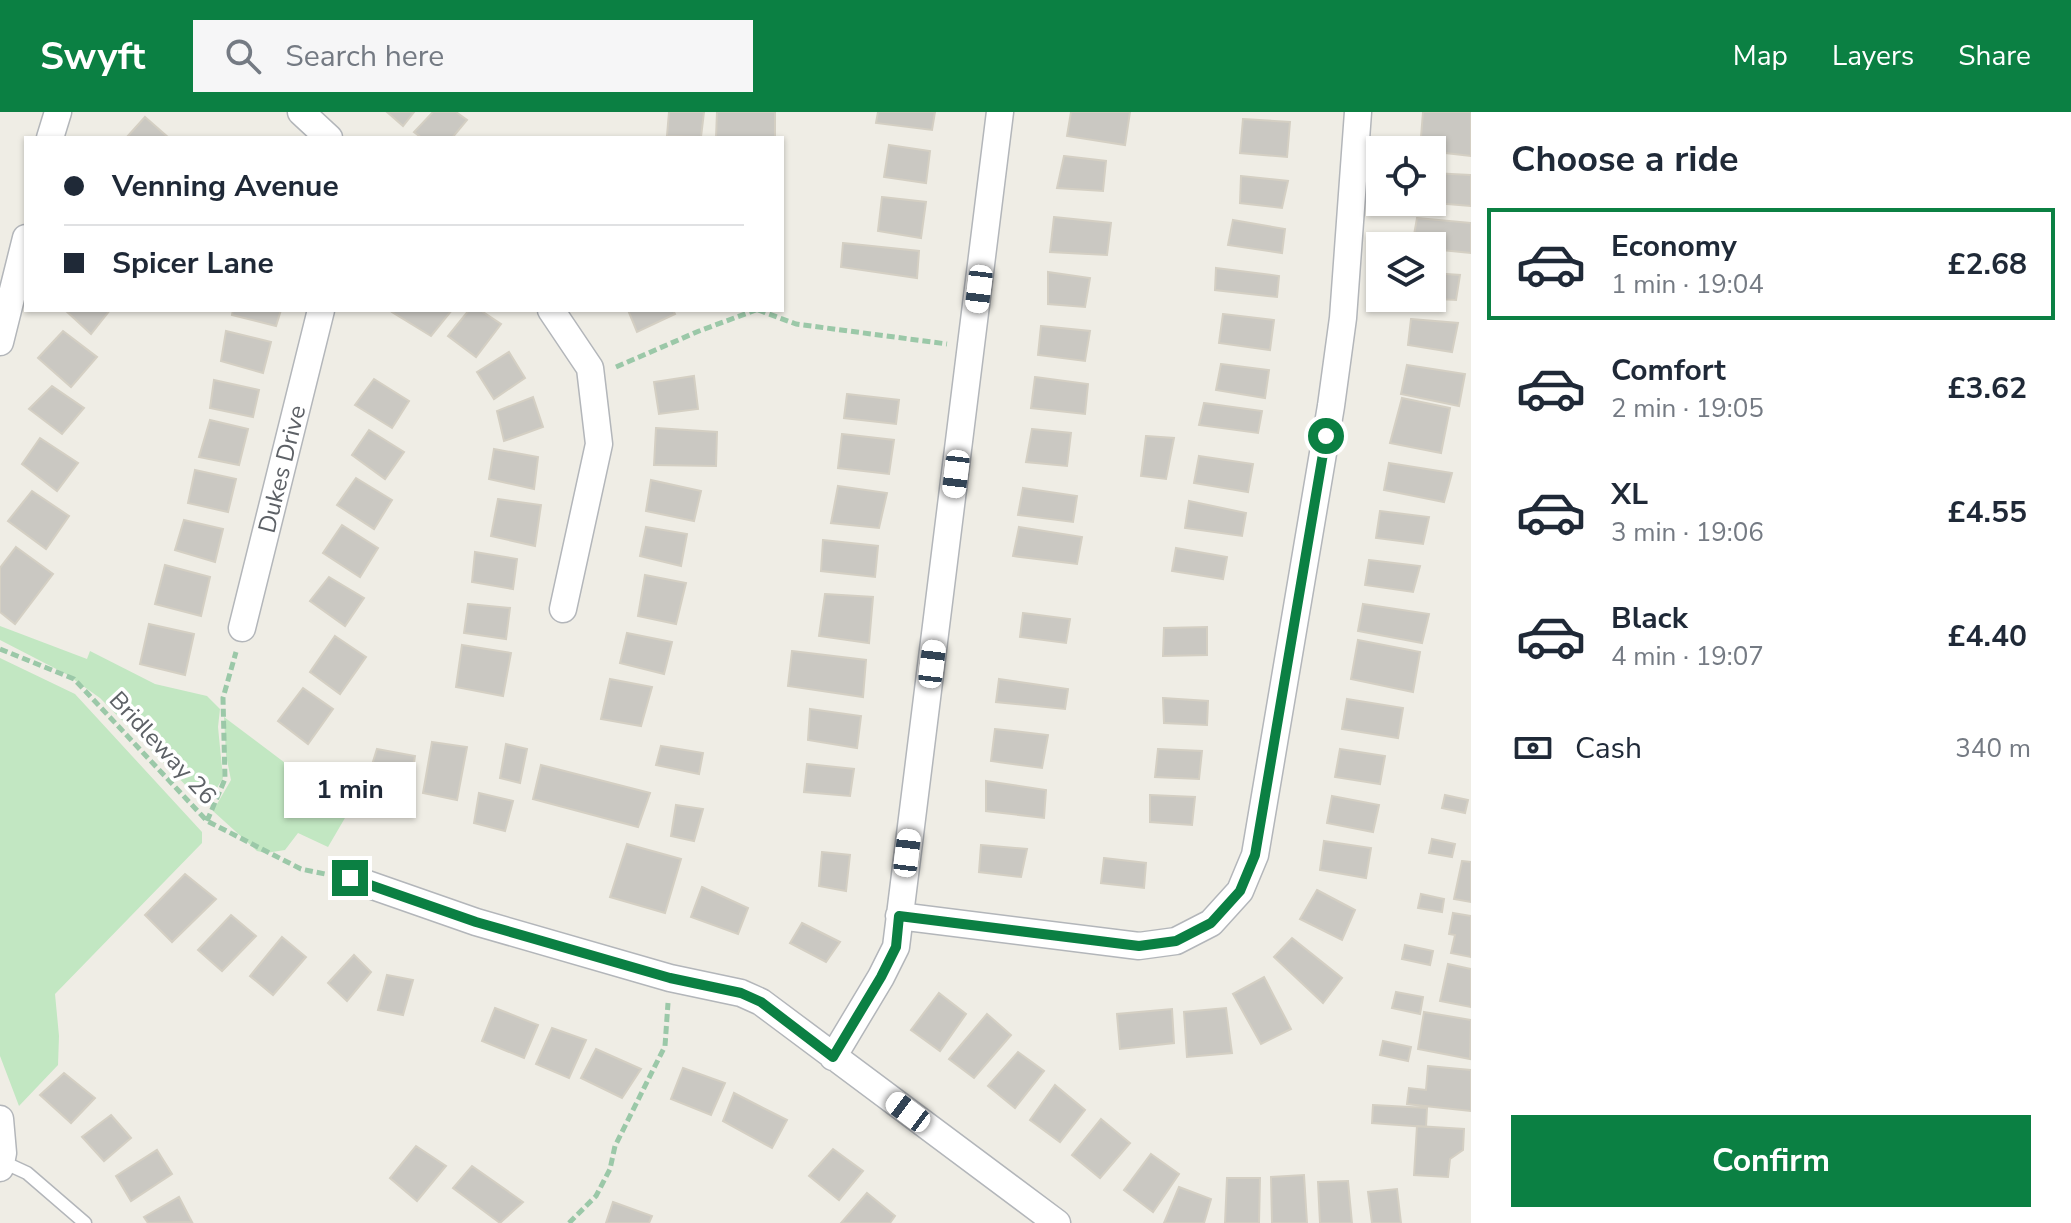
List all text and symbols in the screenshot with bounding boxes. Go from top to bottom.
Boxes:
search box [193,20,753,92]
text: Swyft [40,31,145,82]
icon: search [221,34,265,78]
text: Search here [285,36,444,77]
text: Map [1733,37,1788,75]
text: Layers [1832,37,1914,75]
text: Share [1958,37,2031,75]
text: Choose a ride [1511,135,1739,184]
map controls [1366,136,1446,312]
button: locate [1366,136,1446,216]
text: Venning Avenue [112,166,339,207]
text: Economy [1611,226,1737,267]
icon: car [1515,228,1587,300]
button: layers [1366,232,1446,312]
text: Spicer Lane [112,243,274,284]
text: £2.68 [1948,244,2027,285]
car [964,264,994,314]
text: 1 min · 19:04 [1611,267,1764,302]
text: Comfort [1611,350,1726,391]
icon: car [1515,352,1587,424]
text: £3.62 [1948,368,2027,409]
text: 2 min · 19:05 [1611,391,1764,426]
street label: Dukes Drive [251,402,313,536]
route start [1308,418,1344,454]
car [941,449,971,499]
text: XL [1611,474,1648,515]
icon: car [1515,476,1587,548]
text: £4.55 [1948,492,2027,533]
text: 3 min · 19:06 [1611,515,1764,550]
text: Black [1611,598,1688,639]
icon: car [1515,600,1587,672]
text: £4.40 [1948,616,2027,657]
car [917,639,947,689]
text: 4 min · 19:07 [1611,639,1764,674]
street label: Bridleway 26 [102,684,224,812]
icon: cash [1511,726,1555,770]
text: Cash [1575,728,1642,769]
text: 340 m [1955,731,2031,766]
callout: 1 min [284,762,416,818]
text: 1 min [316,772,384,807]
car [892,828,922,878]
route end [332,860,368,896]
car [882,1088,934,1136]
button: Confirm [1511,1115,2031,1207]

